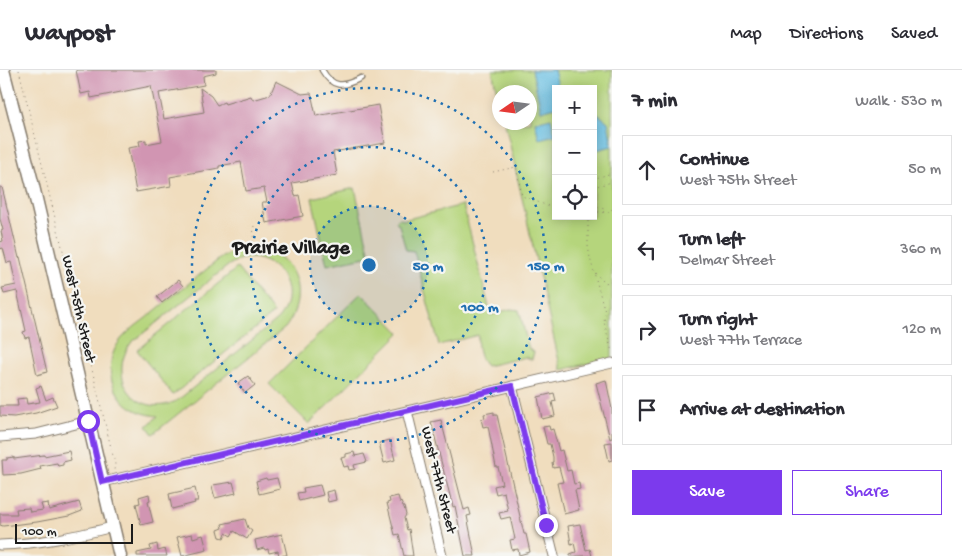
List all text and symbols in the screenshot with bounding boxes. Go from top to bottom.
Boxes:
text: Waypost [25,20,113,49]
text: Map [730,24,762,45]
text: Directions [790,24,863,45]
text: Saved [891,24,937,45]
north arrow [492,85,537,130]
map controls [552,85,597,220]
button: + [552,85,597,130]
text: 7 min [632,90,677,115]
text: Walk · 530 m [855,93,942,112]
button: − [552,130,597,175]
text: Continue [680,149,749,172]
icon: ahead [633,156,661,184]
text: 50 m [908,161,941,180]
text: West 75th Street [680,172,796,191]
button: locate [552,175,597,220]
text: Turn left [680,229,744,252]
icon: left [633,236,661,264]
district label: Prairie Village [231,238,350,261]
text: 360 m [900,241,941,260]
text: Delmar Street [680,252,775,271]
street label: West 75th Street [57,254,99,366]
centre of rings [360,256,378,274]
text: 50 m [413,258,444,276]
text: 150 m [527,258,565,276]
text: 100 m [460,299,499,317]
text: Turn right [680,309,756,332]
icon: right [633,316,661,344]
text: 120 m [902,321,941,340]
text: West 77th Terrace [680,332,802,351]
icon: arrive [633,396,661,424]
text: Arrive at destination [680,399,844,422]
route start [77,410,100,433]
street label: West 77th Street [416,425,460,537]
button: Save [632,470,782,515]
button: Share [792,470,942,515]
route end [535,514,558,537]
scale bar [15,521,132,544]
text: 100 m [22,524,57,541]

